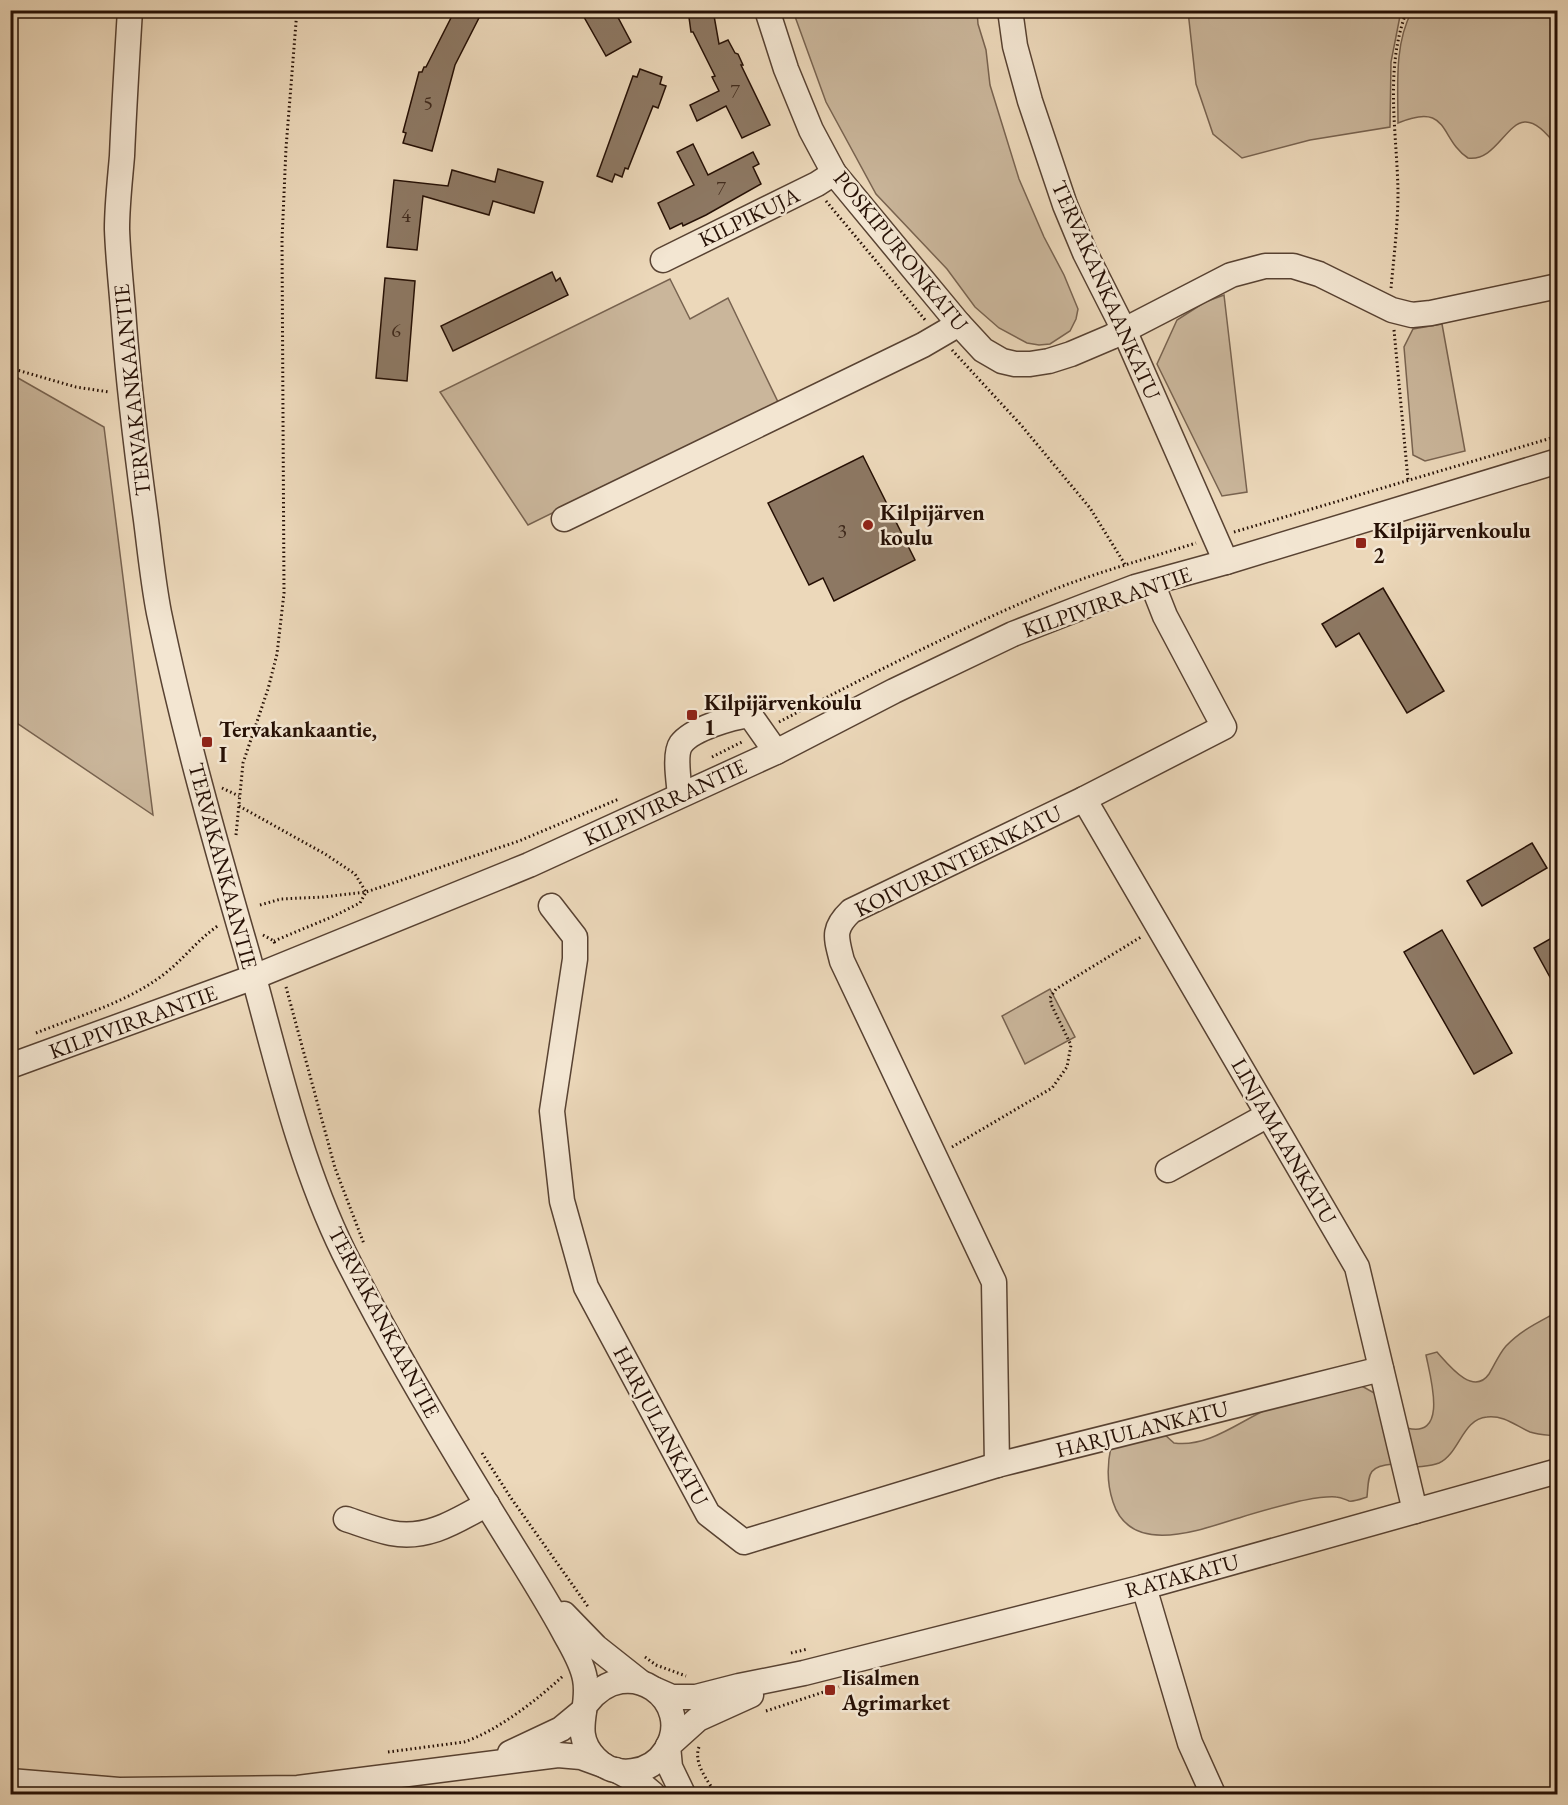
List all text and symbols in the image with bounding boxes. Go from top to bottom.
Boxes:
house number: 7 [730,78,740,104]
house number: 5 [423,90,433,116]
street label: POSKIPURONKATU [827,165,975,338]
house number: 7 [716,175,726,201]
street label: TERVAKANKAANKATU [1045,176,1168,405]
street label: KILPIKUJA [694,180,805,254]
house number: 4 [401,202,411,228]
street label: TERVAKANKAANTIE [106,283,158,497]
house number: 6 [391,317,401,343]
place label: Kilpijärven koulu [880,498,985,552]
place label: Kilpijärvenkoulu 2 [1373,516,1531,570]
house number: 3 [837,518,847,544]
marker: Kilpijärven koulu [861,518,875,532]
marker: Kilpijärvenkoulu 2 [1354,536,1368,550]
street label: KILPIVIRRANTIE [1019,560,1195,644]
place label: Kilpijärvenkoulu 1 [704,688,862,742]
marker: Kilpijärvenkoulu 1 [685,708,699,722]
place label: Tervakankaantie, I [219,715,377,769]
marker: Tervakankaantie, I [200,735,214,749]
street label: KILPIVIRRANTIE [579,752,751,852]
street label: TERVAKANKAANTIE [181,760,265,972]
street label: KOIVURINTEENKATU [850,798,1067,924]
street label: KILPIVIRRANTIE [45,978,221,1066]
street label: LINJAMAANKATU [1225,1053,1344,1230]
street label: TERVAKANKAANTIE [321,1221,447,1423]
street label: HARJULANKATU [607,1341,716,1512]
street label: HARJULANKATU [1053,1393,1232,1464]
street label: RATAKATU [1122,1547,1243,1605]
place label: Iisalmen Agrimarket [841,1663,951,1717]
marker: Iisalmen Agrimarket [823,1683,837,1697]

